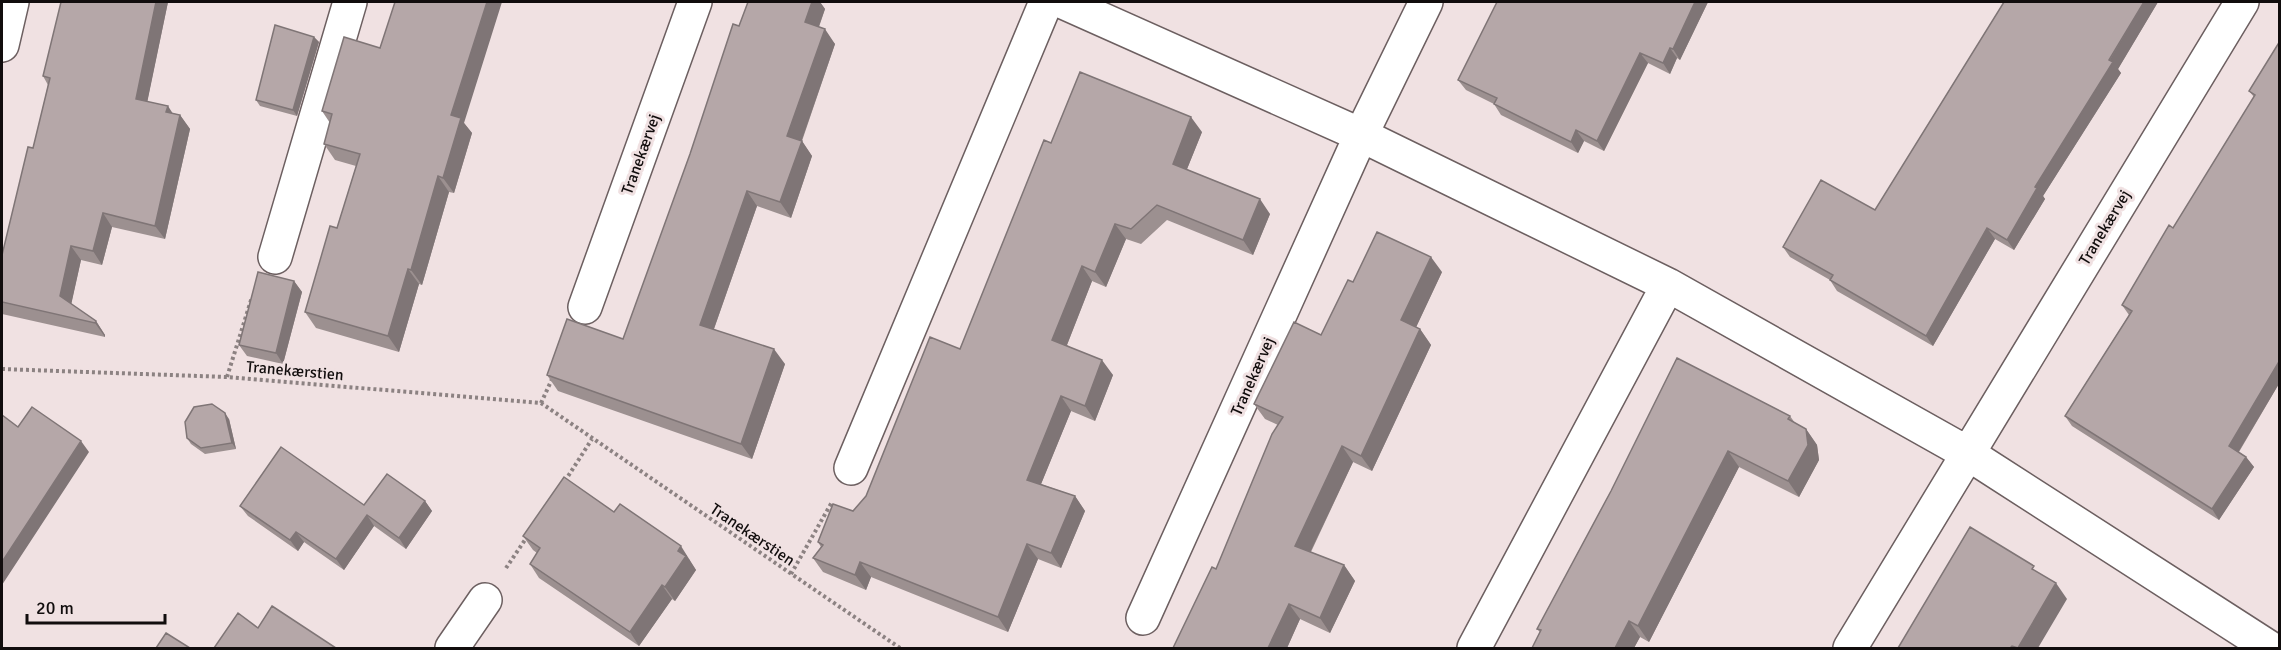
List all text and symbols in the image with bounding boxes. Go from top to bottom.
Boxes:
street label: Tranekærvej [617,111,665,197]
street label: Tranekærvej [2075,186,2135,269]
street label: Tranekærvej [1227,334,1279,419]
street label: Tranekærstien [245,357,345,385]
street label: Tranekærstien [706,499,799,571]
scale bar [27,587,165,625]
text: 20 m [36,597,74,619]

